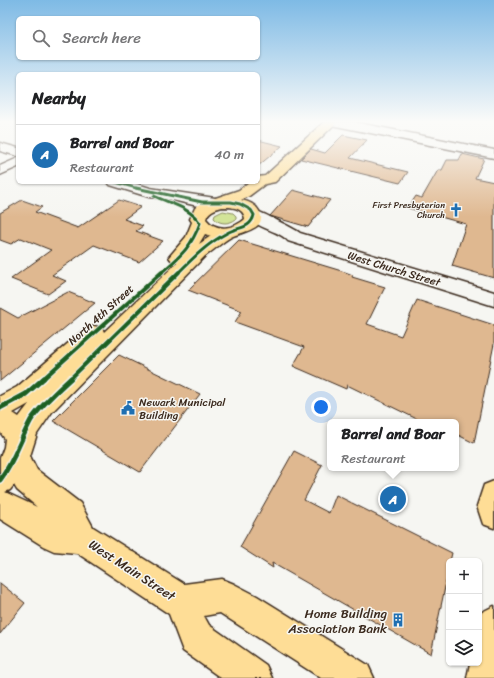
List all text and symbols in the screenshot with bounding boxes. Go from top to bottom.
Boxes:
search box [16,16,260,60]
text: Search here [62,25,141,51]
icon: search [30,27,52,49]
text: Nearby [32,83,86,113]
text: Barrel and Boar [70,130,173,156]
text: A [41,143,49,166]
text: 40 m [214,143,244,166]
text: Restaurant [70,156,134,179]
place label: First Presbyterian Church [372,197,445,223]
church icon: First Presbyterian Church [448,202,464,218]
street label: West Church Street [345,246,443,292]
street label: North 4th Street [64,280,138,350]
place label: Newark Municipal Building [139,393,226,425]
your location [311,397,331,417]
public building icon: Newark Municipal Building [120,400,136,416]
popup [327,419,459,471]
text: Barrel and Boar [341,421,445,447]
text: Restaurant [341,447,406,470]
pin: A [380,484,406,514]
street label: West Main Street [84,533,181,607]
map controls [446,558,482,666]
button: + [446,558,482,594]
button: − [446,594,482,630]
place label: Home Building Association Bank [287,602,387,640]
building icon: Home Building Association Bank [390,612,406,628]
button: layers [446,630,482,666]

